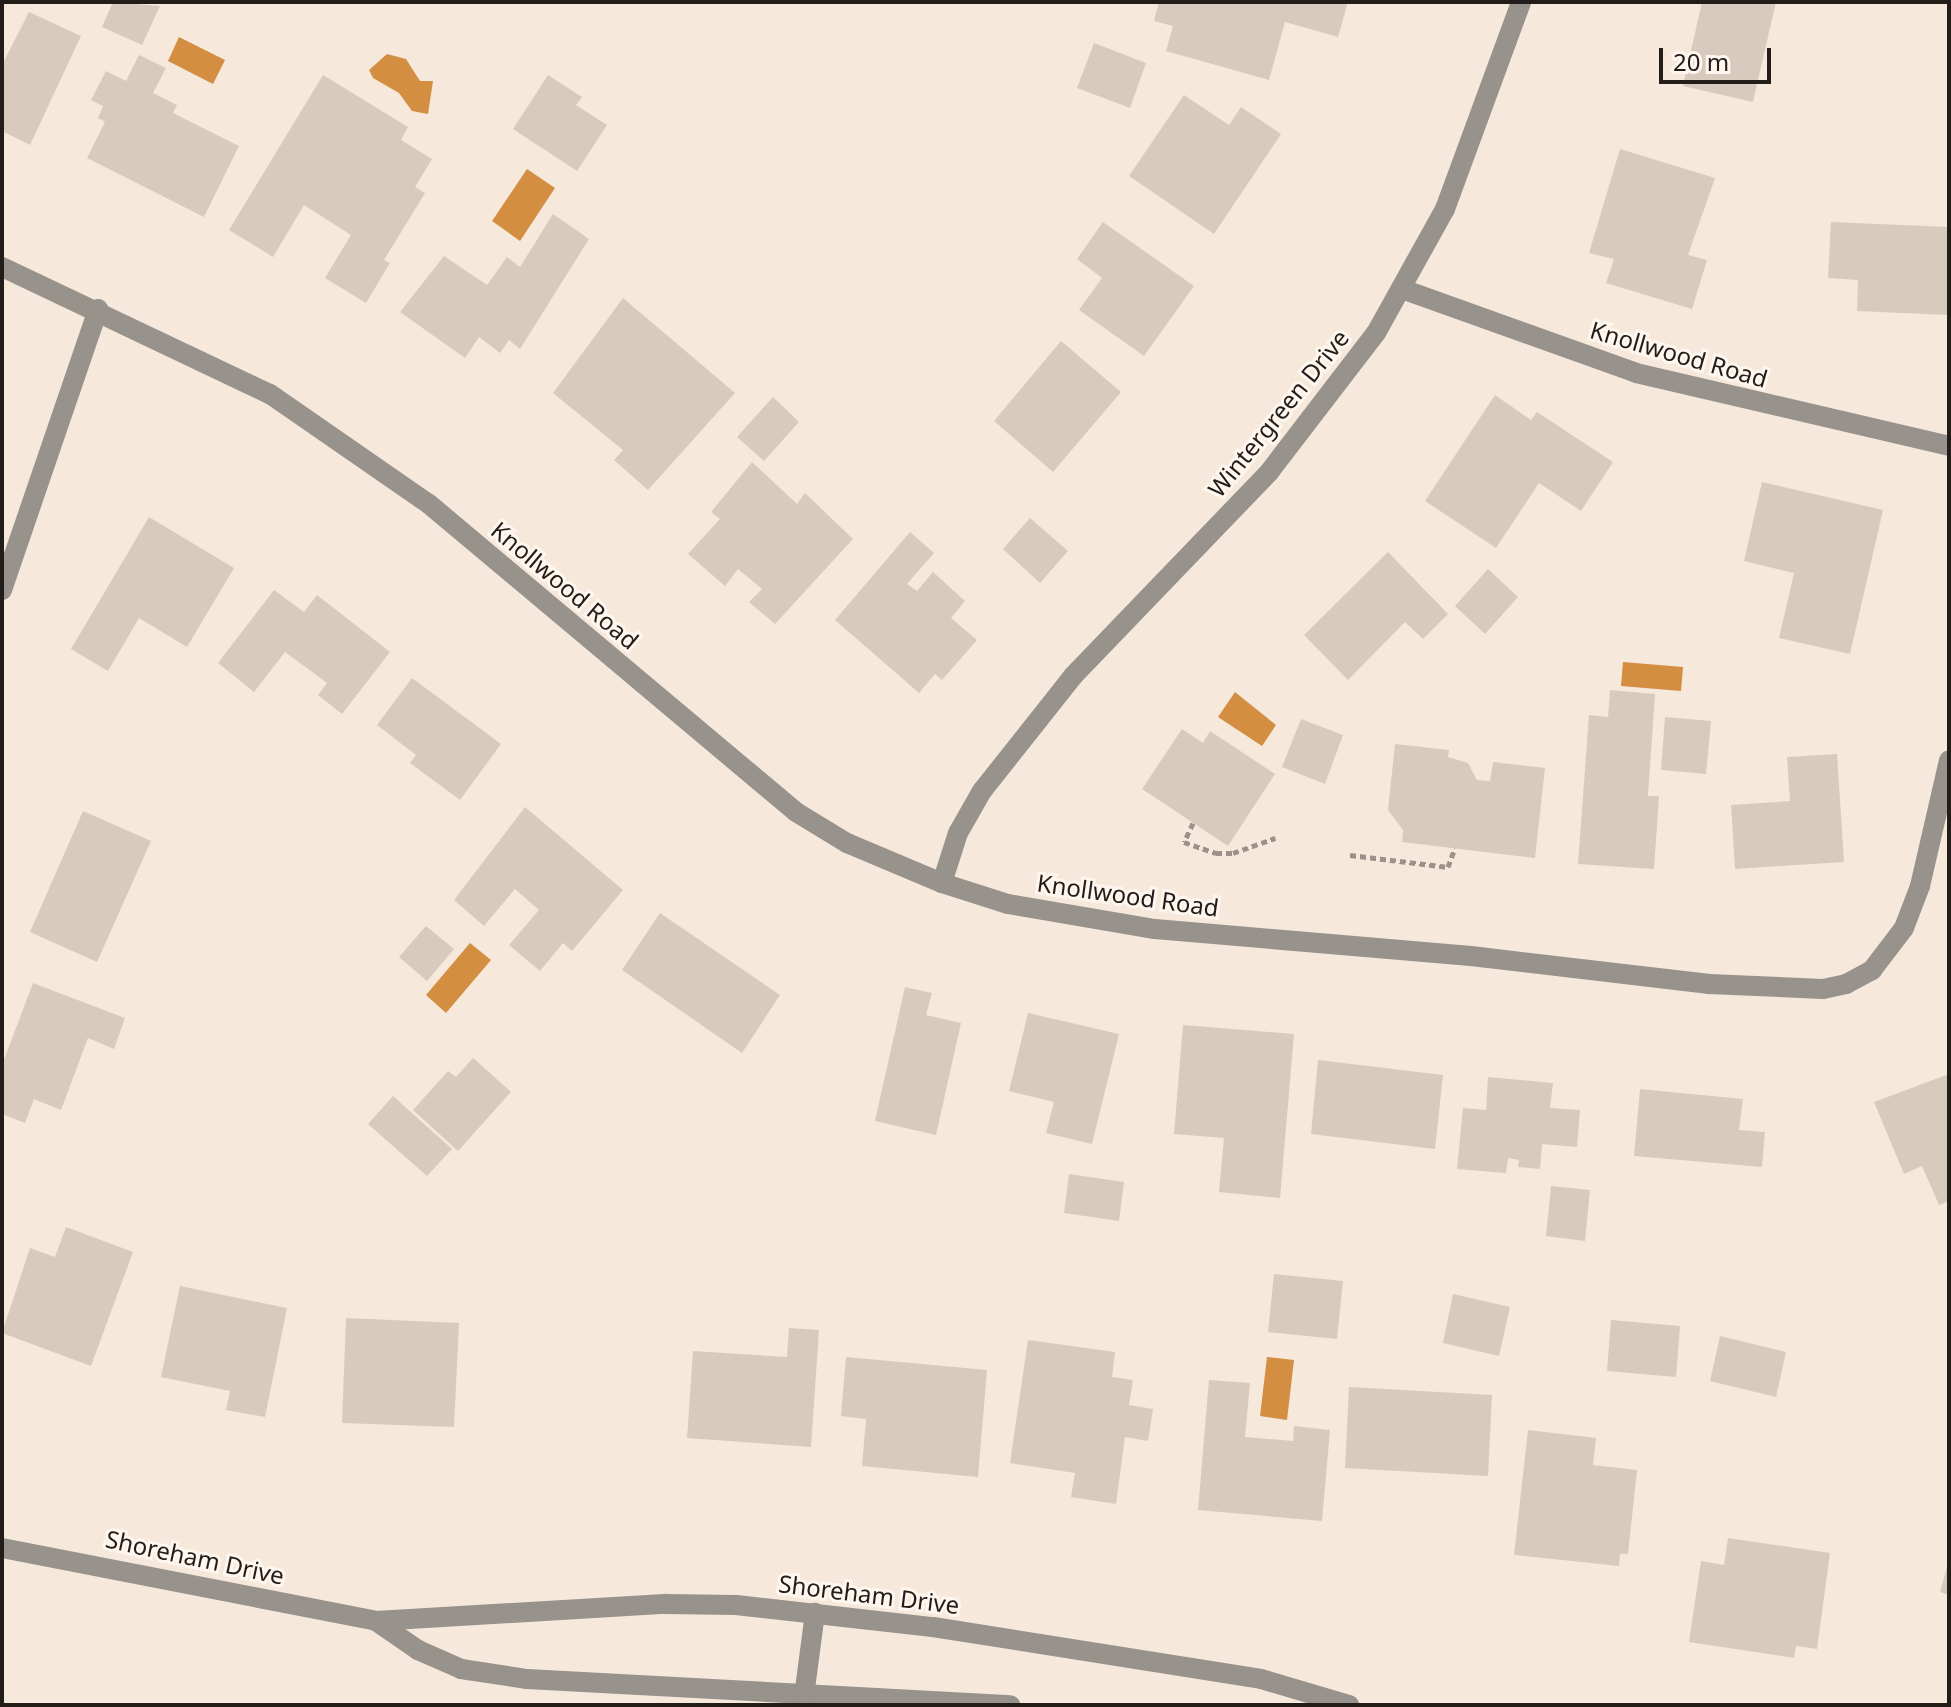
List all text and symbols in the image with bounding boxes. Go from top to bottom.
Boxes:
scale bar [1663,32,1775,82]
text: 20 m [1673,45,1729,78]
street label: Knollwood Road [1587,315,1771,393]
street label: Wintergreen Drive [1202,324,1354,502]
street label: Knollwood Road [486,515,644,655]
street label: Knollwood Road [1035,868,1221,922]
street label: Shoreham Drive [103,1524,287,1590]
street label: Shoreham Drive [777,1569,961,1619]

